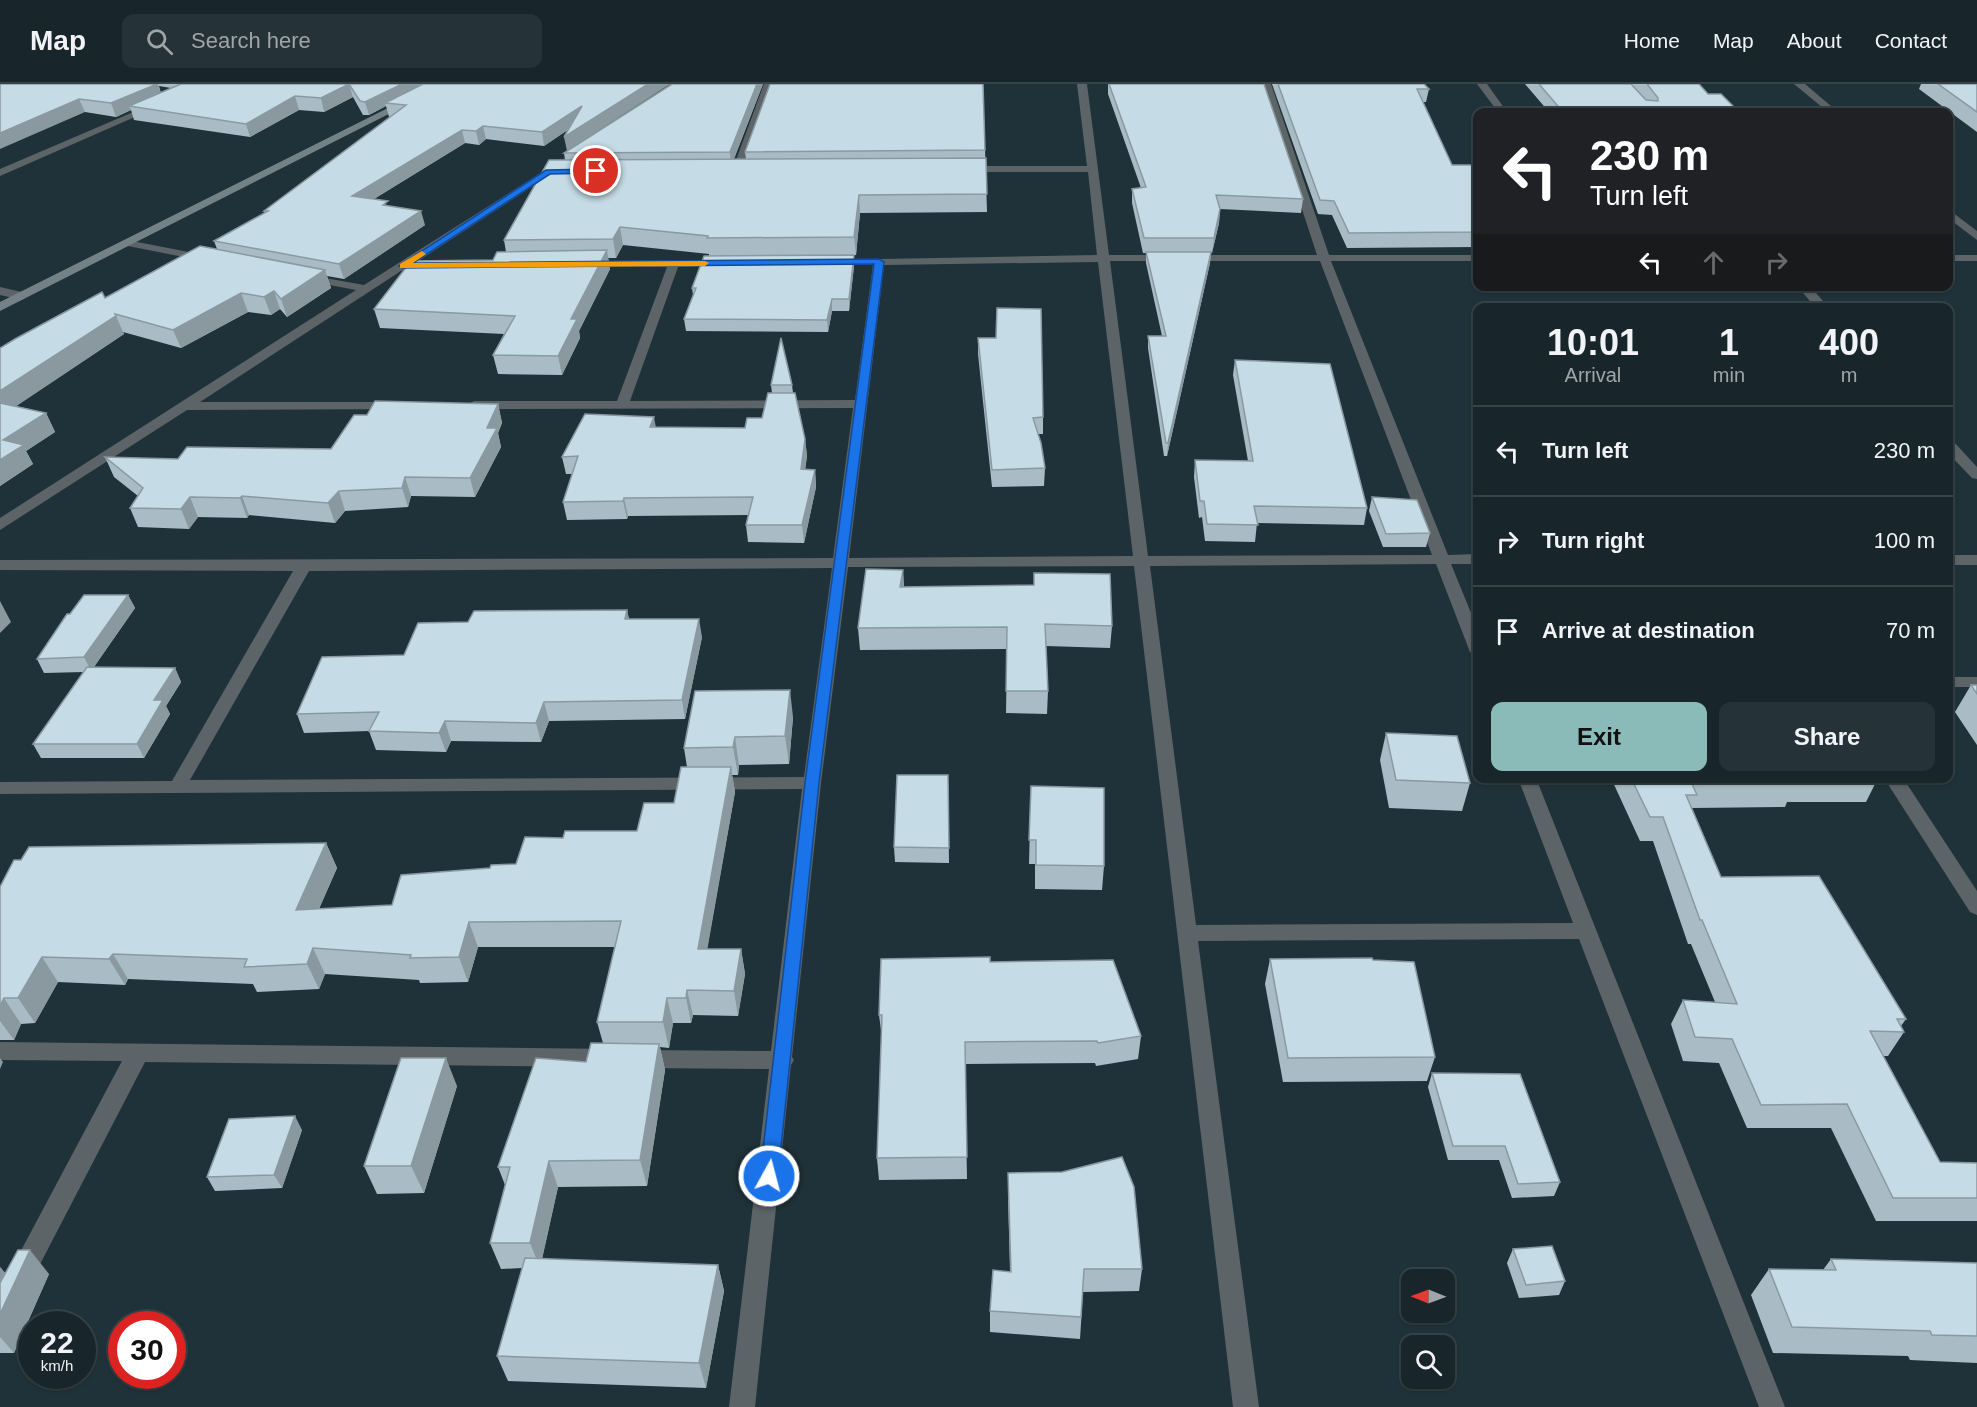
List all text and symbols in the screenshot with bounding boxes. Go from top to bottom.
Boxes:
search box [122,14,542,68]
text: Map [30,25,86,56]
icon: search [143,25,176,58]
text: Search here [191,28,311,53]
text: Home [1624,29,1680,52]
text: Map [1713,29,1754,52]
text: About [1787,29,1842,52]
text: Contact [1875,29,1947,52]
icon: left [1491,132,1569,210]
text: 230 m [1590,132,1709,179]
pin [570,145,621,196]
icon: arrive [579,154,612,187]
text: Turn left [1590,181,1688,211]
icon: left [1634,246,1667,279]
icon: ahead [1697,246,1730,279]
icon: right [1760,246,1793,279]
text: 10:01 [1547,322,1639,363]
text: 1 [1719,322,1739,363]
text: 400 [1819,322,1879,363]
text: Arrival [1565,364,1621,386]
text: min [1713,364,1745,386]
text: m [1841,364,1857,386]
icon: left [1491,435,1524,468]
text: Turn left [1542,438,1628,463]
text: 230 m [1874,438,1935,463]
icon: right [1491,525,1524,558]
text: Turn right [1542,528,1644,553]
text: 100 m [1874,528,1935,553]
icon: arrive [1491,615,1524,648]
text: Arrive at destination [1542,618,1755,643]
text: 70 m [1886,618,1935,643]
button: Exit [1491,702,1707,771]
button: Share [1719,702,1935,771]
position arrow [737,1144,801,1208]
north arrow [1401,1269,1455,1323]
map controls [1401,1269,1455,1389]
speed limit sign: 30 [108,1311,186,1389]
text: 22 [40,1326,74,1359]
button: search [1401,1335,1455,1389]
text: km/h [41,1357,73,1374]

